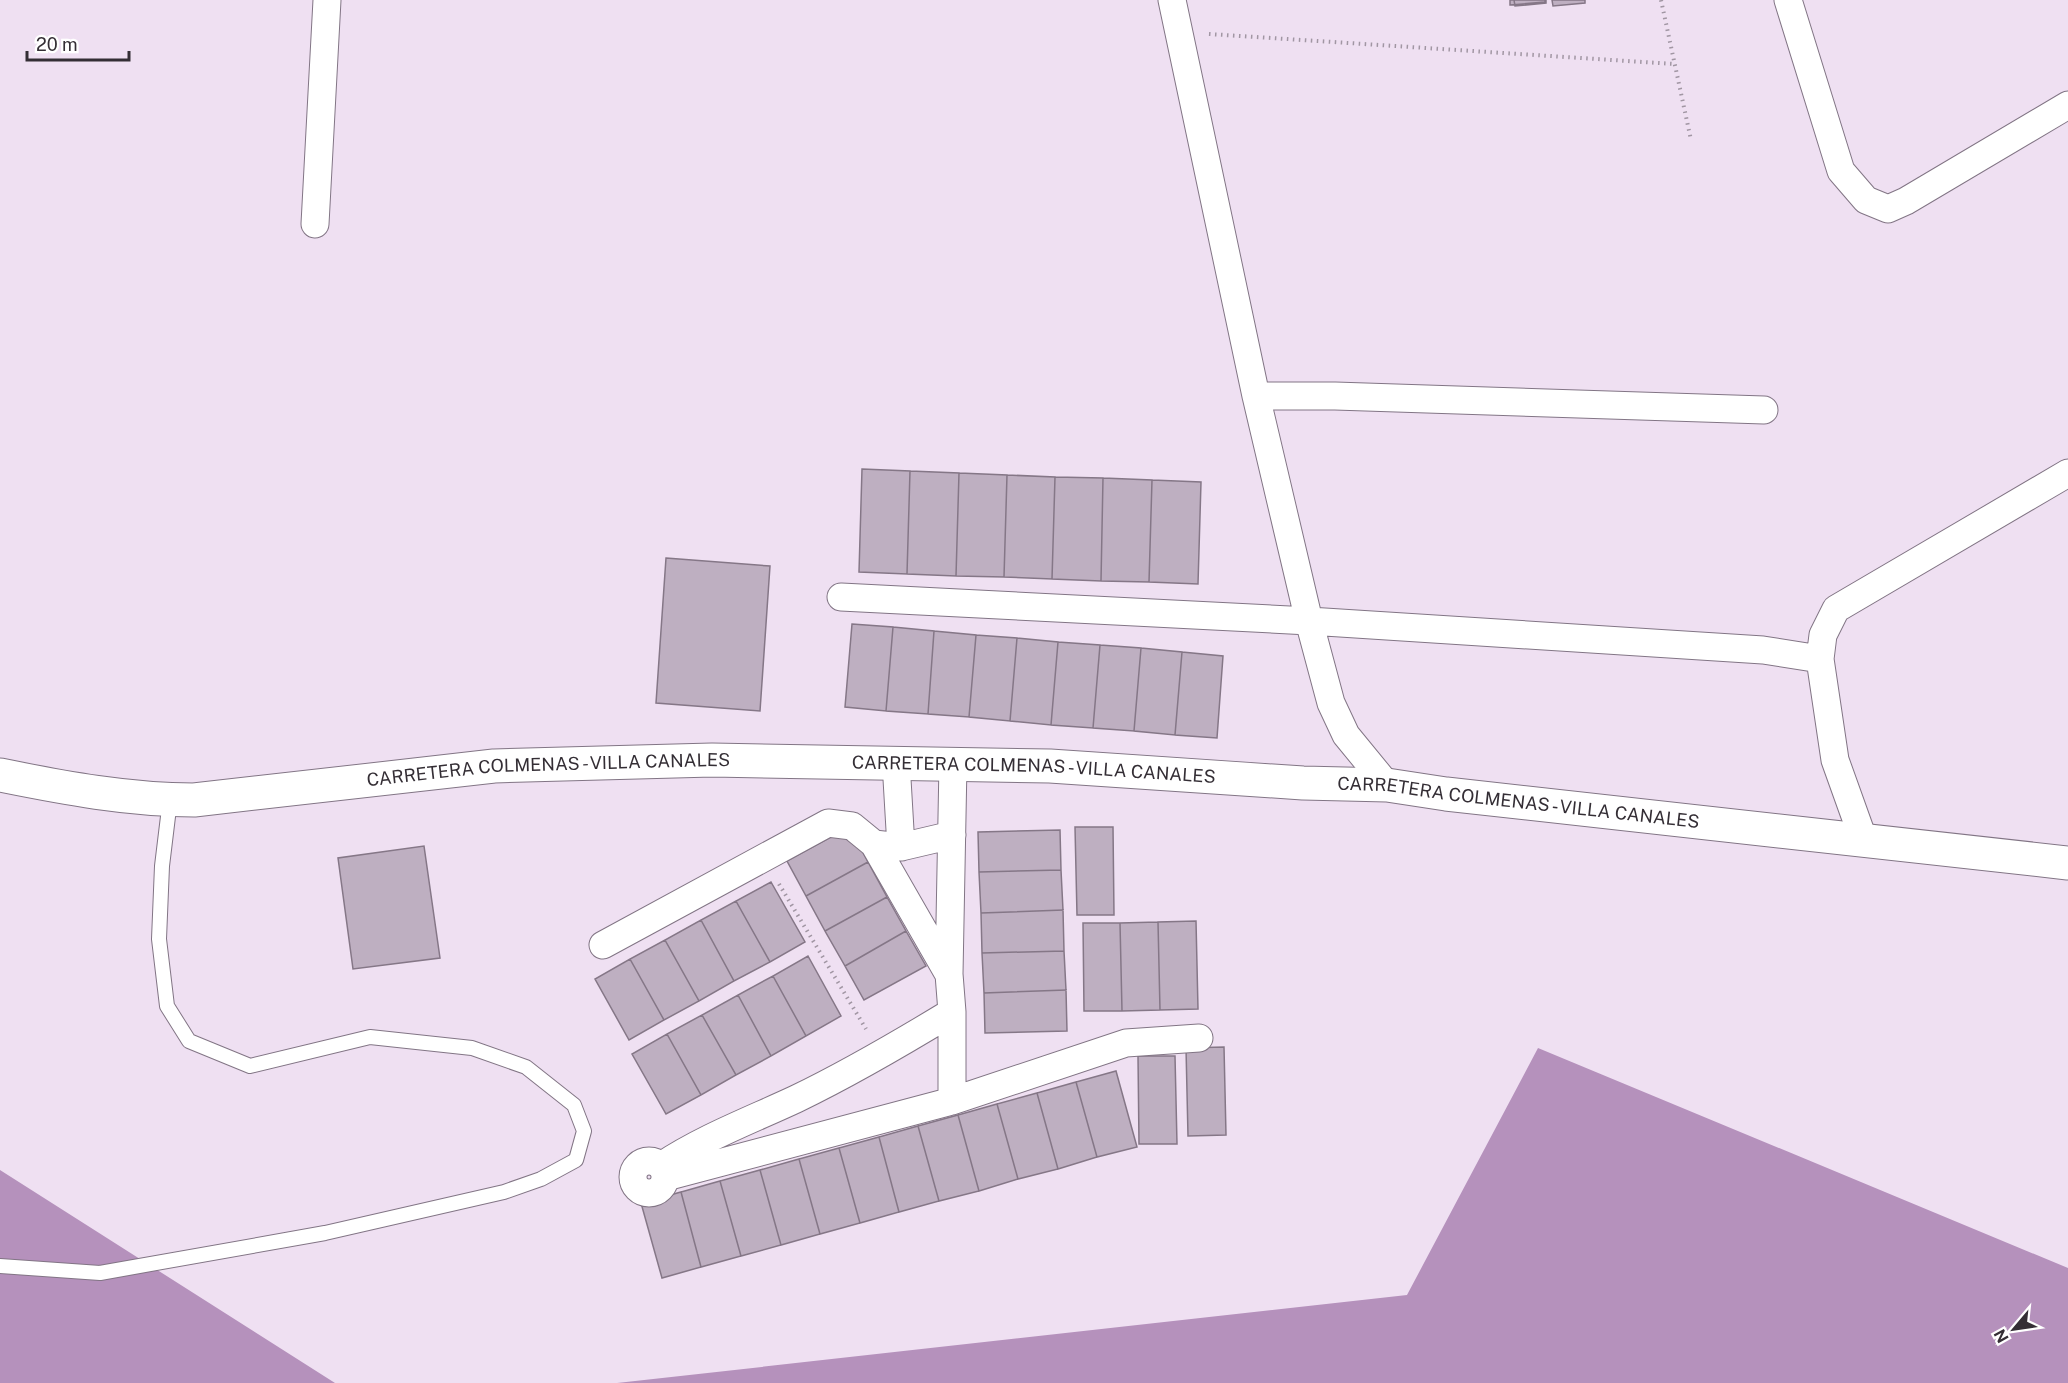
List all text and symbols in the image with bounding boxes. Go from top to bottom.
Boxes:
scale bar [27,24,129,62]
text: 20 m [36,34,78,55]
street label: CARRETERA COLMENAS - VILLA CANALES [366,749,730,790]
street label: CARRETERA COLMENAS - VILLA CANALES [852,751,1217,787]
street label: CARRETERA COLMENAS - VILLA CANALES [1337,773,1701,832]
north arrow [1984,1299,2044,1359]
text: N [1990,1326,2013,1346]

